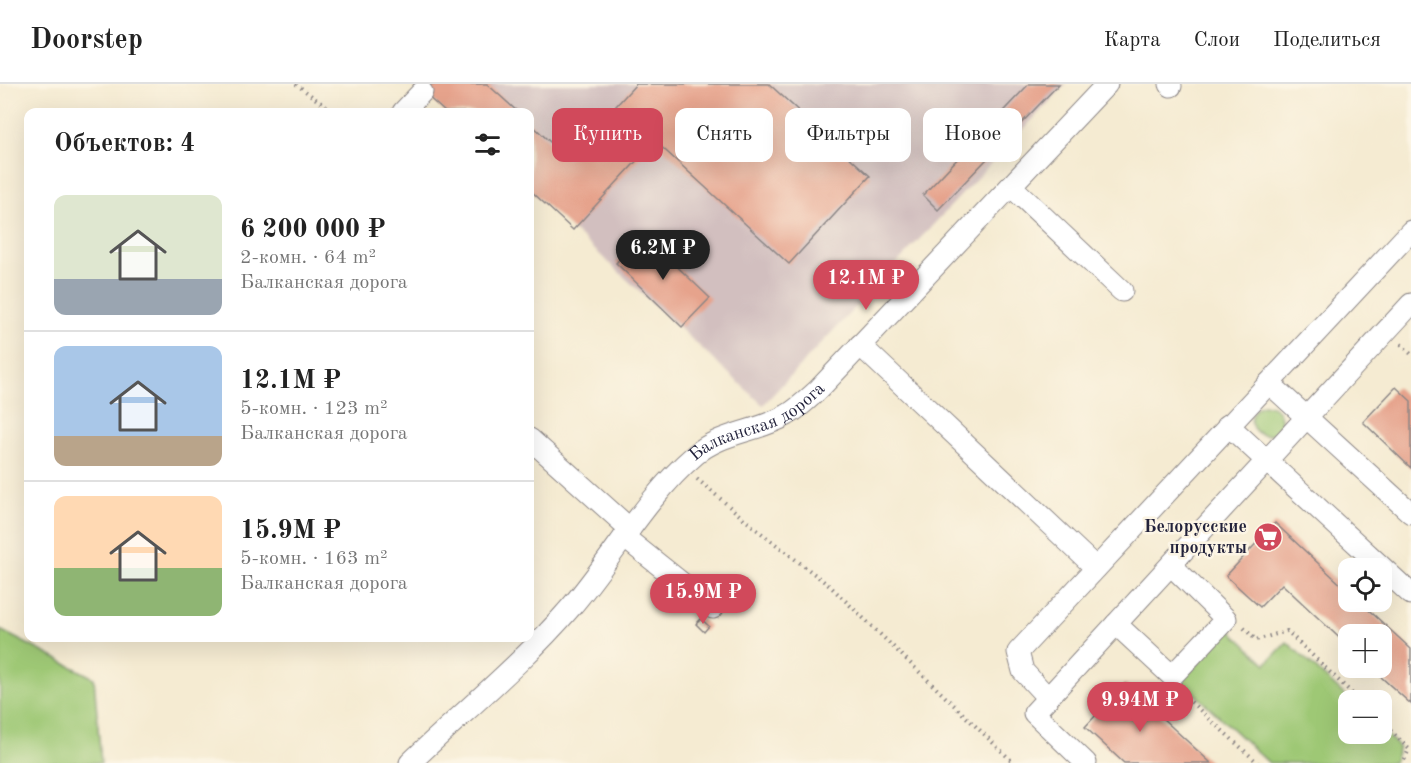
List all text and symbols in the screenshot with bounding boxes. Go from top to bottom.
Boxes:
text: Doorstep [30,27,143,55]
text: Карта [1104,30,1161,51]
text: Слои [1194,30,1240,51]
text: Поделиться [1273,30,1381,51]
chip: Купить [552,108,663,162]
chip: Снять [675,108,773,162]
chip: Фильтры [785,108,911,162]
chip: Новое [923,108,1022,162]
icon: filters [471,128,504,161]
text: Объектов: 4 [54,131,195,157]
text: 6 200 000 ₽ [240,217,386,243]
icon: home [102,219,174,291]
pin: 6.2M ₽ [614,230,712,281]
text: 6.2M ₽ [630,239,696,259]
text: 2-комн. · 64 m² [240,248,376,268]
pin: 12.1M ₽ [811,260,921,311]
text: 12.1M ₽ [827,269,905,289]
text: Балканская дорога [240,273,408,293]
text: 12.1M ₽ [240,368,341,394]
icon: home [102,370,174,442]
street label: Балканская дорога [686,379,828,465]
text: 5-комн. · 123 m² [240,399,388,419]
text: Балканская дорога [240,424,408,444]
text: 15.9M ₽ [240,518,341,544]
place label: Белорусские продукты [1144,518,1247,557]
icon: home [102,520,174,592]
supermarket icon: Белорусские продукты [1252,521,1284,553]
text: 5-комн. · 163 m² [240,549,388,569]
map controls [1338,558,1392,744]
button: locate [1338,558,1392,612]
text: Балканская дорога [240,574,408,594]
pin: 15.9M ₽ [648,574,758,625]
text: 15.9M ₽ [664,583,742,603]
button: + [1338,624,1392,678]
pin: 9.94M ₽ [1085,682,1195,733]
button: − [1338,690,1392,744]
text: 9.94M ₽ [1101,691,1179,711]

